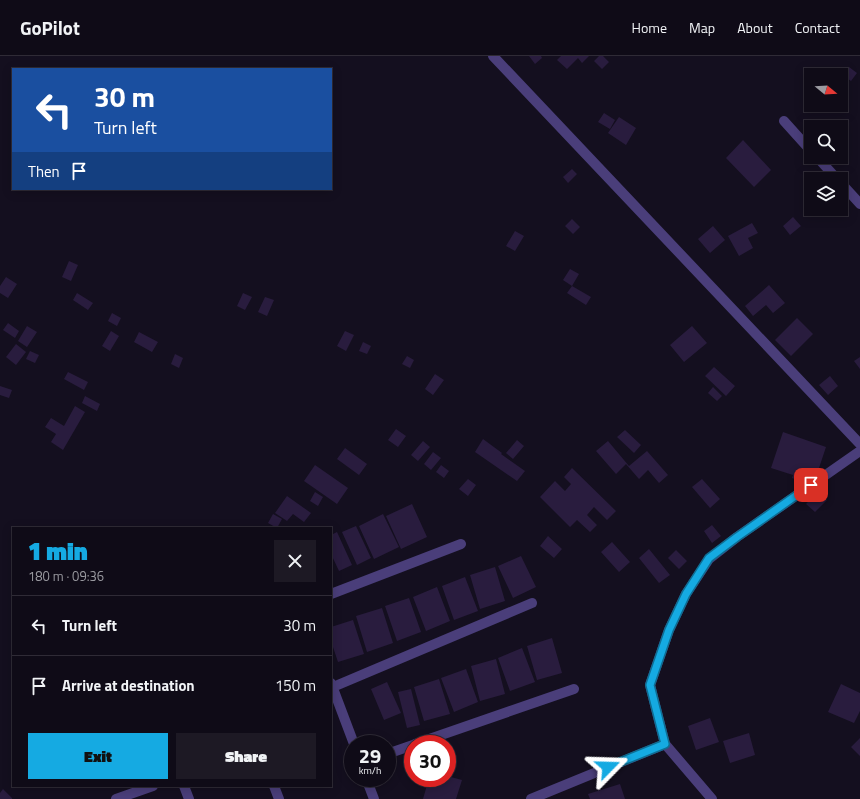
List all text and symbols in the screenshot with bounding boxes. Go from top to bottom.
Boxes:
text: GoPilot [20,13,80,42]
text: Home [632,17,667,38]
text: Map [689,17,715,38]
text: About [737,17,773,38]
text: Contact [795,17,840,38]
north arrow [804,68,848,112]
map controls [804,68,848,216]
text: 30 m [94,75,155,118]
icon: left [28,84,80,136]
text: Turn left [94,114,157,141]
button: search [804,120,848,164]
text: Then [28,160,60,183]
icon: arrive [68,160,90,182]
button: layers [804,172,848,216]
pin [794,468,828,502]
icon: arrive [800,474,822,496]
text: 1 min [28,533,88,569]
button: close [274,540,316,582]
text: 180 m · 09:36 [28,566,104,586]
text: Turn left [62,614,117,637]
text: 30 m [283,614,316,637]
icon: left [28,615,50,637]
text: Arrive at destination [62,674,195,697]
text: 150 m [275,674,316,697]
icon: arrive [28,675,50,697]
button: Exit [28,733,168,779]
button: Share [176,733,316,779]
speed limit sign: 30 [404,735,456,787]
text: 29 [359,740,381,771]
position arrow [587,746,629,788]
text: km/h [359,763,381,778]

